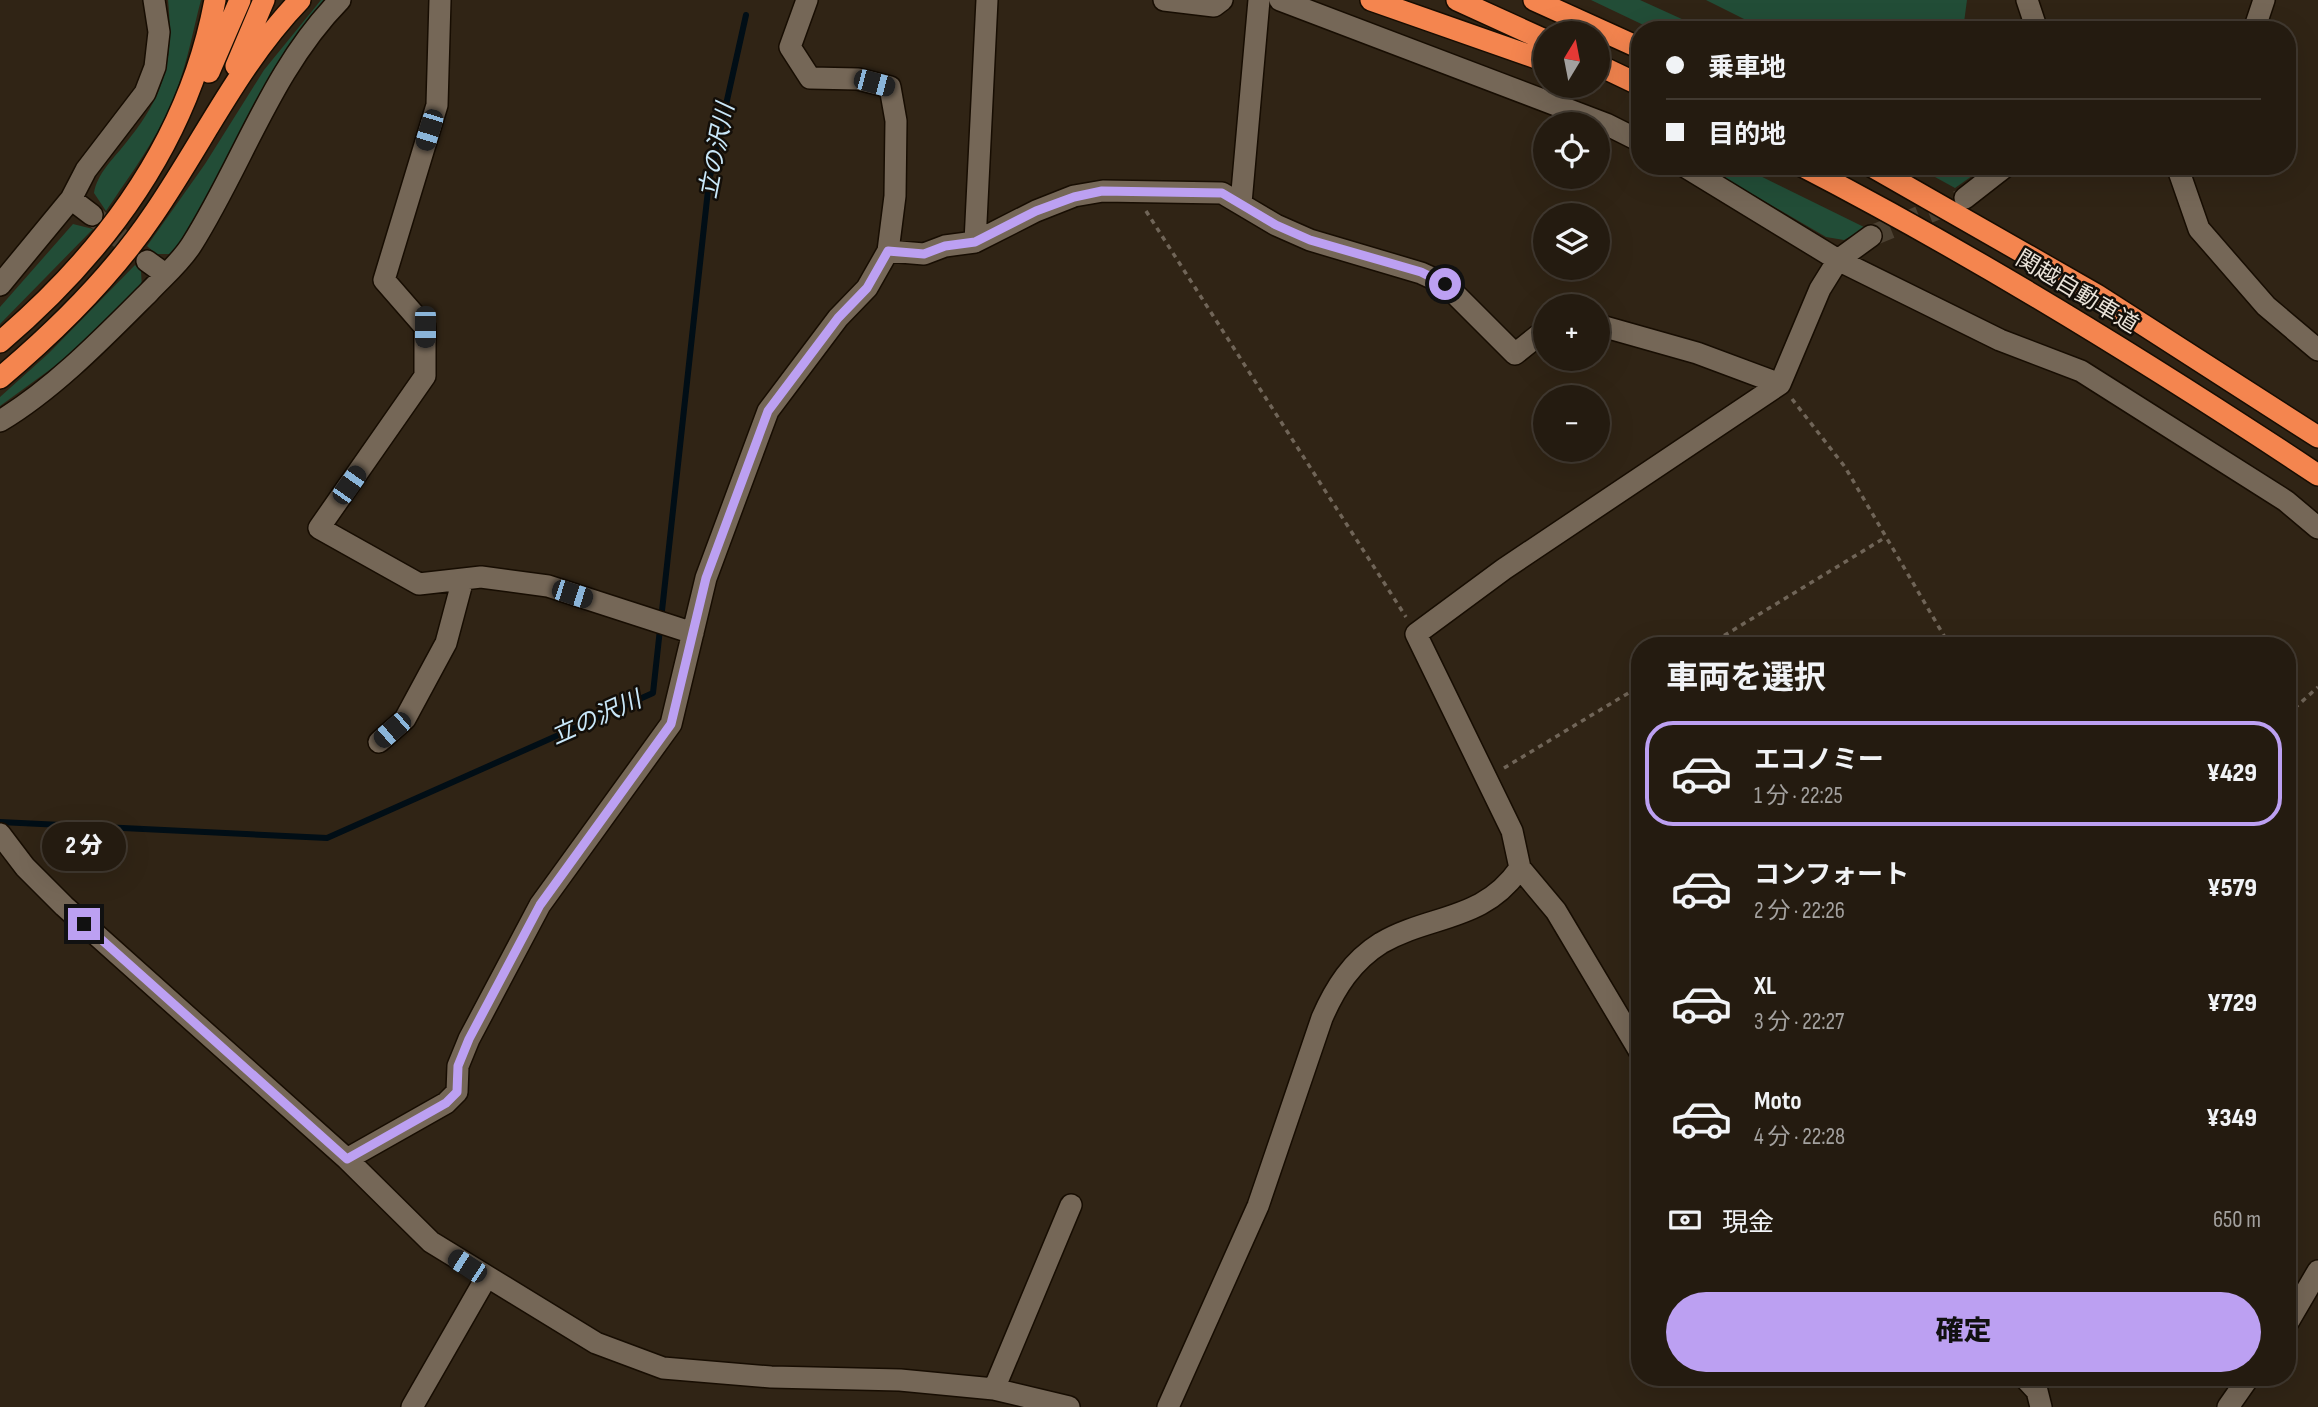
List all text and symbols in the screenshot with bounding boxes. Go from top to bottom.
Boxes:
north arrow [1533,21,1610,98]
map controls [1533,21,1610,462]
text: 乗車地 [1708,53,1786,84]
car [851,67,898,99]
water label: 立の沢川 [694,98,741,201]
car [413,107,446,153]
button: locate [1533,112,1610,189]
text: 目的地 [1708,120,1786,151]
button: layers [1533,203,1610,280]
street label: 関越自動車道 [2011,244,2143,340]
route start [1429,268,1461,300]
button: + [1533,294,1610,371]
car [415,306,436,348]
button: − [1533,385,1610,462]
car [329,462,370,508]
car [549,578,596,610]
text: 車両を選択 [1666,659,1826,698]
water label: 立の沢川 [546,684,648,751]
car [370,708,415,752]
icon: car [1670,742,1733,805]
text: エコノミー [1754,745,1884,776]
text: ¥429 [2207,758,2257,789]
text: 1 分 · 22:25 [1754,782,1843,810]
callout: 2 分 [42,822,126,872]
text: 2 分 [66,832,102,860]
icon: car [1670,857,1733,920]
text: コンフォート [1754,860,1909,891]
text: ¥579 [2207,873,2257,904]
text: 2 分 · 22:26 [1754,897,1845,925]
route end [68,908,100,940]
text: XL [1754,971,1776,1002]
icon: car [1670,972,1733,1035]
text: ¥729 [2207,988,2257,1019]
text: 3 分 · 22:27 [1754,1008,1844,1036]
text: Moto [1754,1086,1802,1117]
icon: car [1670,1087,1733,1150]
text: ¥349 [2206,1103,2257,1134]
text: 4 分 · 22:28 [1754,1123,1845,1151]
icon: cash [1666,1201,1704,1239]
text: 650 m [2213,1206,2261,1234]
text: 現金 [1722,1208,1774,1239]
car [444,1246,491,1286]
button: 確定 [1666,1292,2261,1372]

